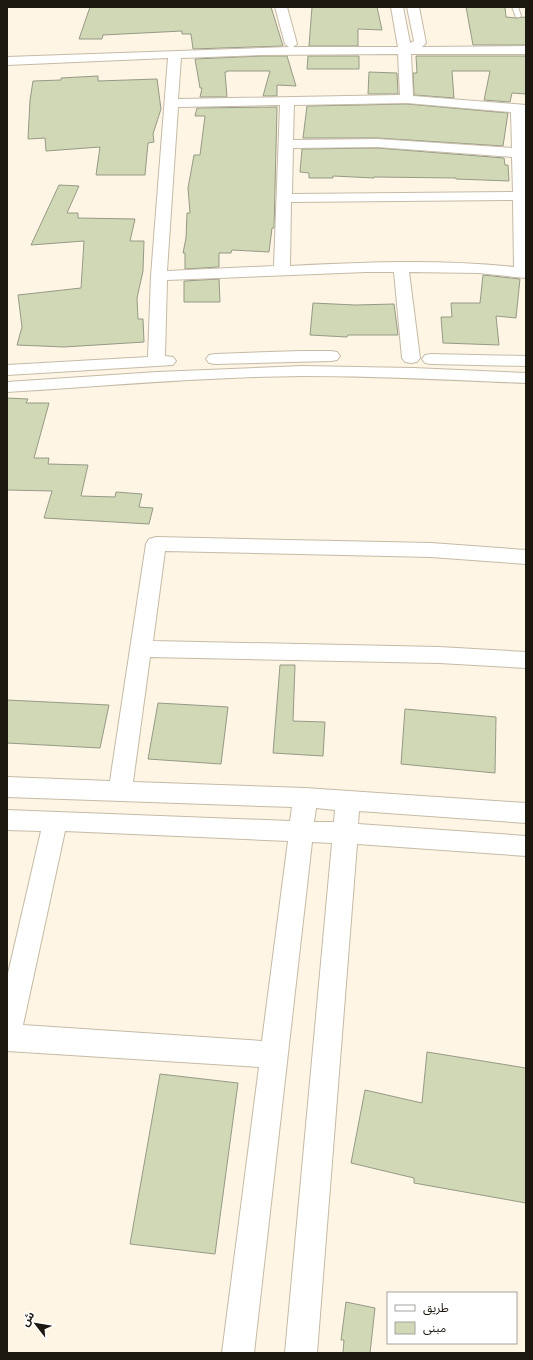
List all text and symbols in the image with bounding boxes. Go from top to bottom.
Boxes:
legend [387,1292,517,1344]
text: طريق [423,1299,449,1316]
north arrow [16,1304,56,1344]
text: ش [17,1308,37,1329]
text: مبنى [423,1319,446,1336]

